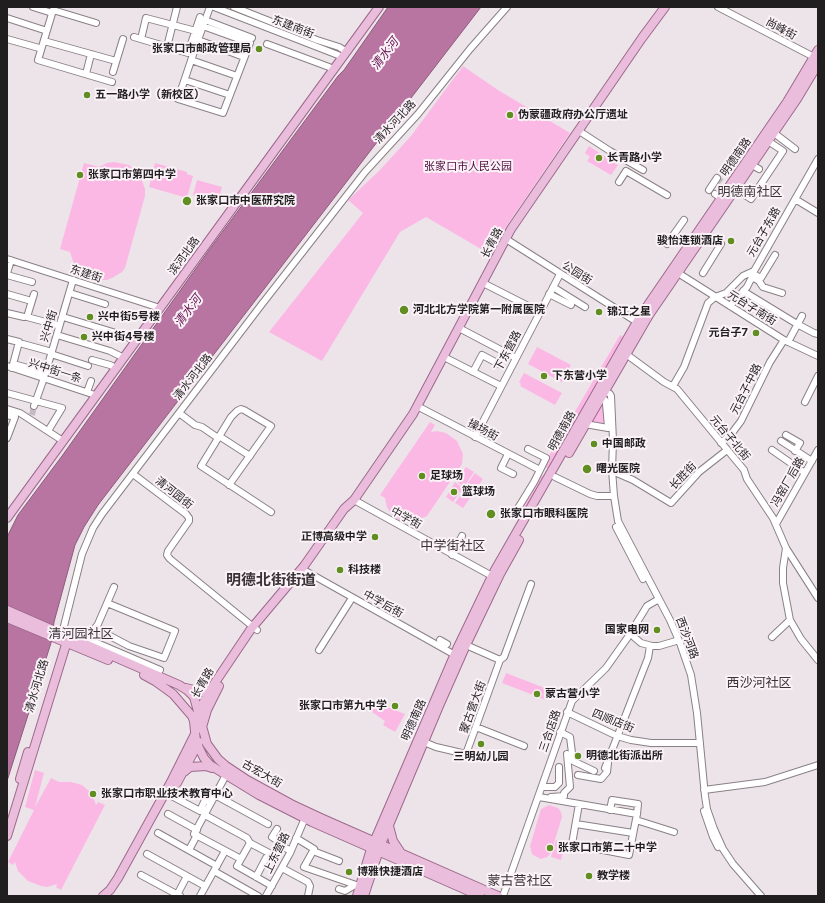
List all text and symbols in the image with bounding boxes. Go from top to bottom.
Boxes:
street label: 东建南街 [270,13,316,41]
street label: 尚峰街 [763,15,799,43]
water label: 清水河 [368,35,402,73]
place label: 张家口市邮政管理局 [152,42,251,56]
marker: 张家口市邮政管理局 [254,44,264,54]
place label: 五一路小学（新校区） [95,88,205,102]
marker: 五一路小学（新校区） [82,90,92,100]
street label: 清水河北路 [371,97,419,147]
place label: 伪蒙疆政府办公厅遗址 [518,108,628,122]
marker: 伪蒙疆政府办公厅遗址 [505,110,515,120]
street label: 明德南路 [718,135,754,179]
place label: 长青路小学 [607,151,662,165]
marker: 长青路小学 [594,153,604,163]
park label: 张家口市人民公园 [424,160,512,174]
place label: 张家口市第四中学 [88,168,176,182]
marker: 张家口市第四中学 [75,170,85,180]
district label: 明德南社区 [718,184,782,200]
place label: 张家口市中医研究院 [196,194,295,208]
marker: 张家口市中医研究院 [181,195,193,207]
street label: 元台子东路 [745,205,783,259]
street label: 长青路 [478,225,506,261]
street label: 滨河北路 [166,234,202,278]
place label: 骏怡连锁酒店 [657,234,723,248]
marker: 骏怡连锁酒店 [726,236,736,246]
street label: 公园街 [560,259,594,287]
street label: 东建街 [68,263,104,285]
street label: 元台子南街 [725,288,779,328]
water label: 清水河 [171,292,205,330]
place label: 河北北方学院第一附属医院 [413,303,545,317]
marker: 河北北方学院第一附属医院 [398,304,410,316]
place label: 锦江之星 [607,305,651,319]
marker: 锦江之星 [594,307,604,317]
street label: 兴中街 [38,308,60,344]
place label: 兴中街5号楼 [98,310,160,324]
marker: 兴中街5号楼 [85,312,95,322]
place label: 元台子7 [709,326,748,340]
street label: 下东营路 [492,328,524,374]
marker: 元台子7 [751,328,761,338]
place label: 兴中街4号楼 [92,330,154,344]
marker: 兴中街4号楼 [79,332,89,342]
street label: 清水河北路 [171,351,215,403]
street label: 兴中街一条 [27,356,83,386]
street label: 元台子中路 [728,362,764,416]
place label: 下东营小学 [552,369,607,383]
marker: 下东营小学 [539,371,549,381]
street label: 明德南路 [546,409,578,453]
street label: 元台子北街 [707,413,753,463]
street label: 操场街 [465,416,501,444]
place label: 中国邮政 [602,437,646,451]
marker: 中国邮政 [589,439,599,449]
street label: 冯窑厂后路 [769,455,807,509]
street label: 长胜街 [667,460,699,492]
place label: 曙光医院 [596,462,640,476]
marker: 曙光医院 [581,463,593,475]
place label: 足球场 [430,469,463,483]
marker: 足球场 [417,471,427,481]
street label: 清河园街 [153,474,195,512]
place label: 篮球场 [462,485,495,499]
marker: 篮球场 [449,487,459,497]
street label: 中学街 [388,504,424,532]
place label: 张家口市眼科医院 [500,507,588,521]
marker: 张家口市眼科医院 [485,508,497,520]
place label: 正博高级中学 [301,530,367,544]
marker: 正博高级中学 [370,532,380,542]
district label: 中学街社区 [421,538,485,554]
place label: 科技楼 [348,563,381,577]
marker: 科技楼 [335,565,345,575]
district label: 明德北街街道 [226,571,316,589]
street label: 中学后街 [361,588,405,620]
street label: 西沙河路 [673,615,701,661]
place label: 国家电网 [605,623,649,637]
marker: 国家电网 [652,625,662,635]
district label: 清河园社区 [49,626,113,642]
street label: 清水河北路 [23,658,51,714]
street label: 长青路 [189,665,217,701]
district label: 西沙河社区 [727,675,791,691]
street label: 蒙古营大街 [457,679,489,735]
place label: 蒙古营小学 [545,687,600,701]
marker: 蒙古营小学 [532,689,542,699]
street label: 明德南路 [399,697,429,743]
place label: 张家口市第九中学 [299,699,387,713]
marker: 张家口市第九中学 [390,701,400,711]
street label: 四顺店街 [590,707,636,735]
street label: 三合店路 [537,708,563,754]
marker: 三明幼儿园 [476,739,486,749]
place label: 明德北街派出所 [586,749,663,763]
place label: 三明幼儿园 [454,750,508,764]
marker: 明德北街派出所 [573,751,583,761]
street label: 古宏大街 [240,757,284,791]
place label: 张家口市职业技术教育中心 [101,787,233,801]
marker: 张家口市职业技术教育中心 [88,789,98,799]
street label: 上东营路 [261,830,293,876]
place label: 张家口市第二十中学 [558,841,657,855]
marker: 张家口市第二十中学 [545,843,555,853]
place label: 博雅快捷酒店 [357,865,423,879]
marker: 博雅快捷酒店 [344,867,354,877]
place label: 教学楼 [597,869,630,883]
marker: 教学楼 [584,871,594,881]
district label: 蒙古营社区 [488,873,552,889]

